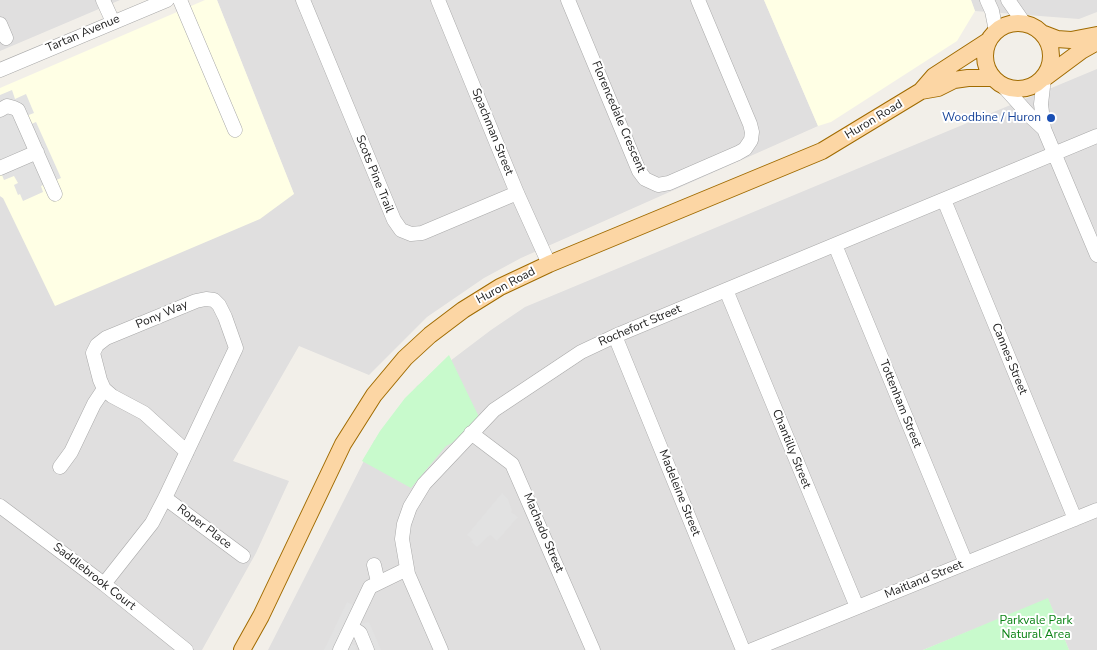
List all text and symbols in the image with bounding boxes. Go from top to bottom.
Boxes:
street label: Tartan Avenue [44,12,122,56]
street label: Florencedale Crescent [588,59,648,175]
street label: Spachman Street [468,86,516,178]
street label: Huron Road [843,97,905,143]
place label: Woodbine / Huron [942,111,1041,125]
marker: Woodbine / Huron [1045,112,1057,124]
street label: Scots Pine Trail [352,133,396,215]
street label: Huron Road [474,264,538,308]
street label: Pony Way [134,298,190,332]
street label: Rochefort Street [596,302,684,350]
street label: Cannes Street [988,321,1030,397]
street label: Tottenham Street [876,358,924,450]
street label: Chantilly Street [769,407,813,491]
street label: Madeleine Street [655,448,703,538]
street label: Machado Street [520,491,566,575]
street label: Roper Place [174,502,234,552]
street label: Saddlebrook Court [50,540,138,614]
street label: Maitland Street [883,558,965,602]
park label: Parkvale Park Natural Area [999,614,1073,642]

